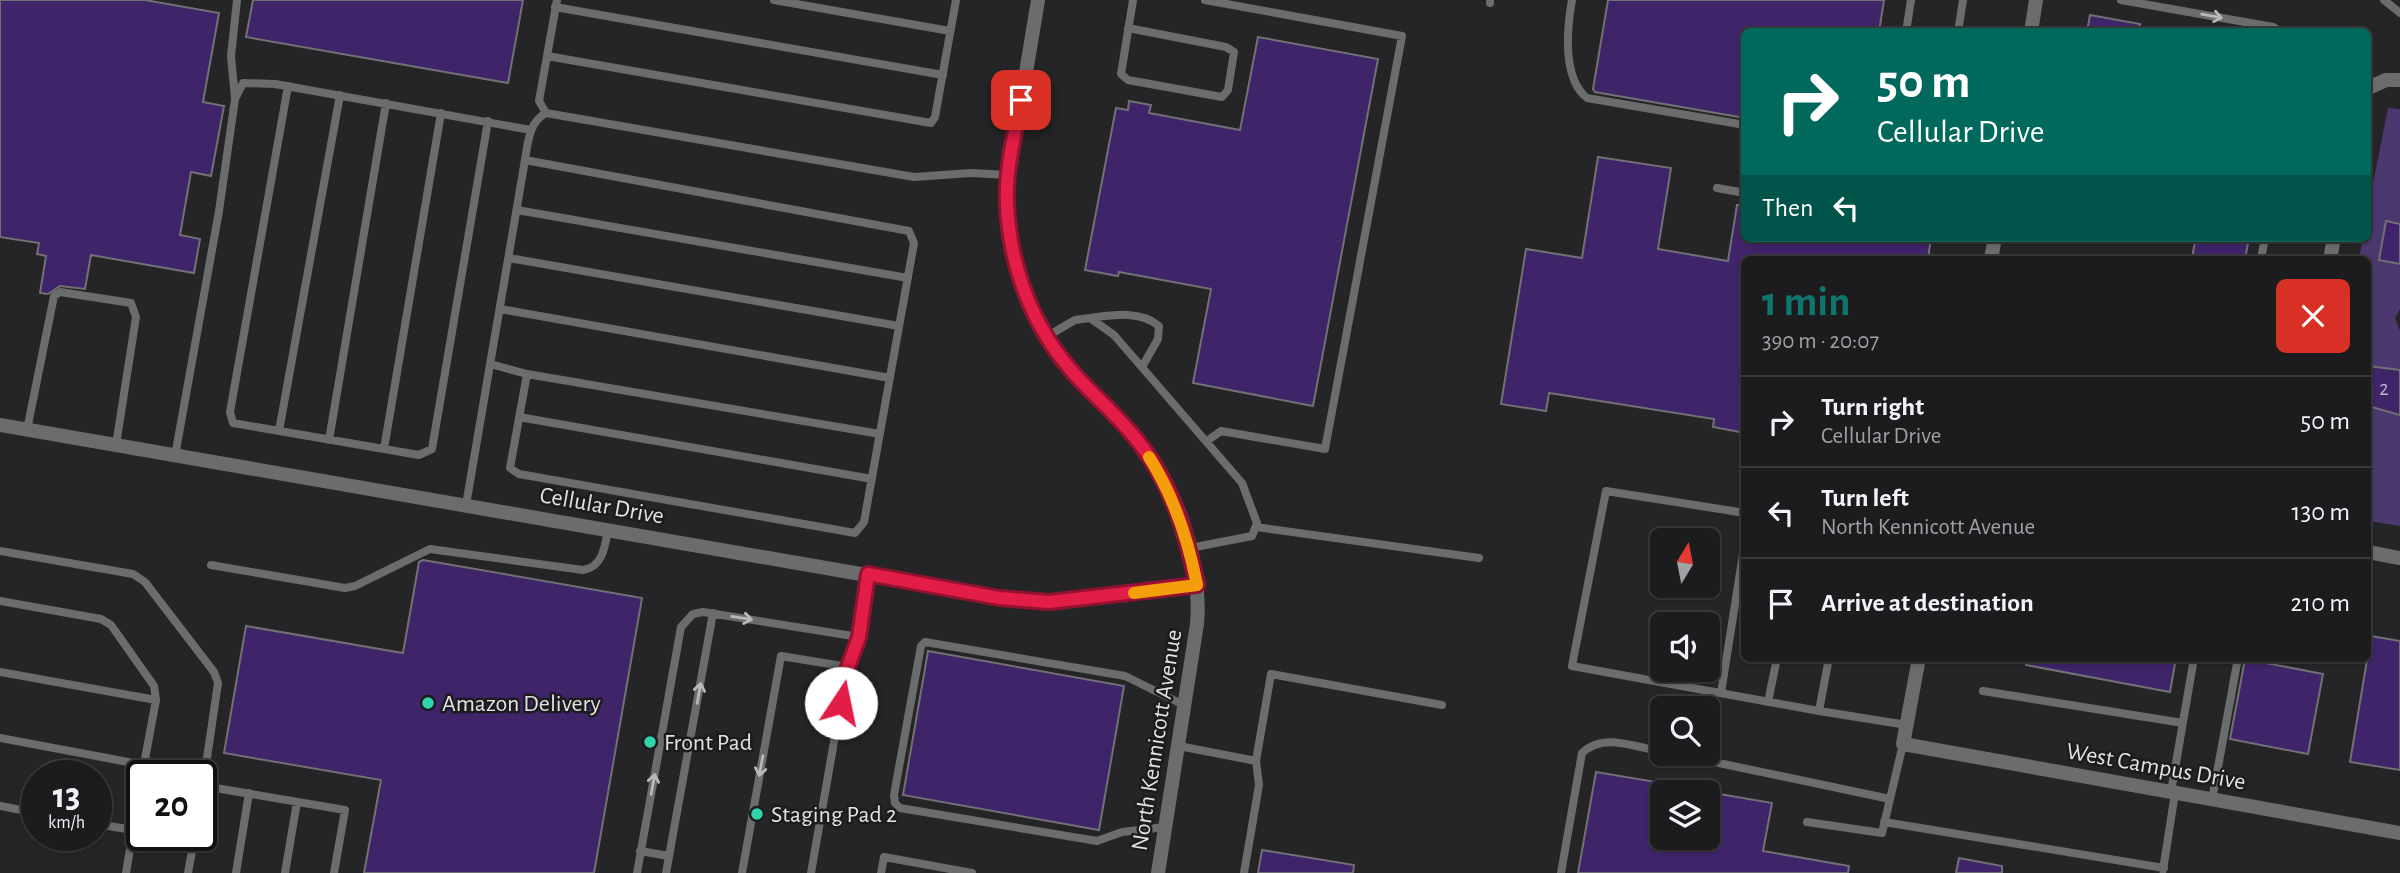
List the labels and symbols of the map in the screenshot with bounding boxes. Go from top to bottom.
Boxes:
one-way arrow [2200,10,2223,23]
pin [991,70,1051,130]
house number: 2 [2379,378,2389,399]
street label: Cellular Drive [538,483,666,529]
north arrow [1650,528,1720,598]
one-way arrow [730,612,753,625]
street label: North Kennicott Avenue [1128,628,1186,852]
position arrow [804,666,878,740]
one-way arrow [693,682,706,705]
place label: Amazon Delivery [442,692,601,716]
marker: Amazon Delivery [420,695,436,711]
place label: Front Pad [664,731,752,755]
marker: Front Pad [642,734,658,750]
street label: West Campus Drive [2064,739,2247,795]
one-way arrow [754,754,768,777]
speed limit sign: 20 [126,760,217,851]
one-way arrow [646,773,660,796]
place label: Staging Pad 2 [771,803,897,827]
marker: Staging Pad 2 [749,806,765,822]

